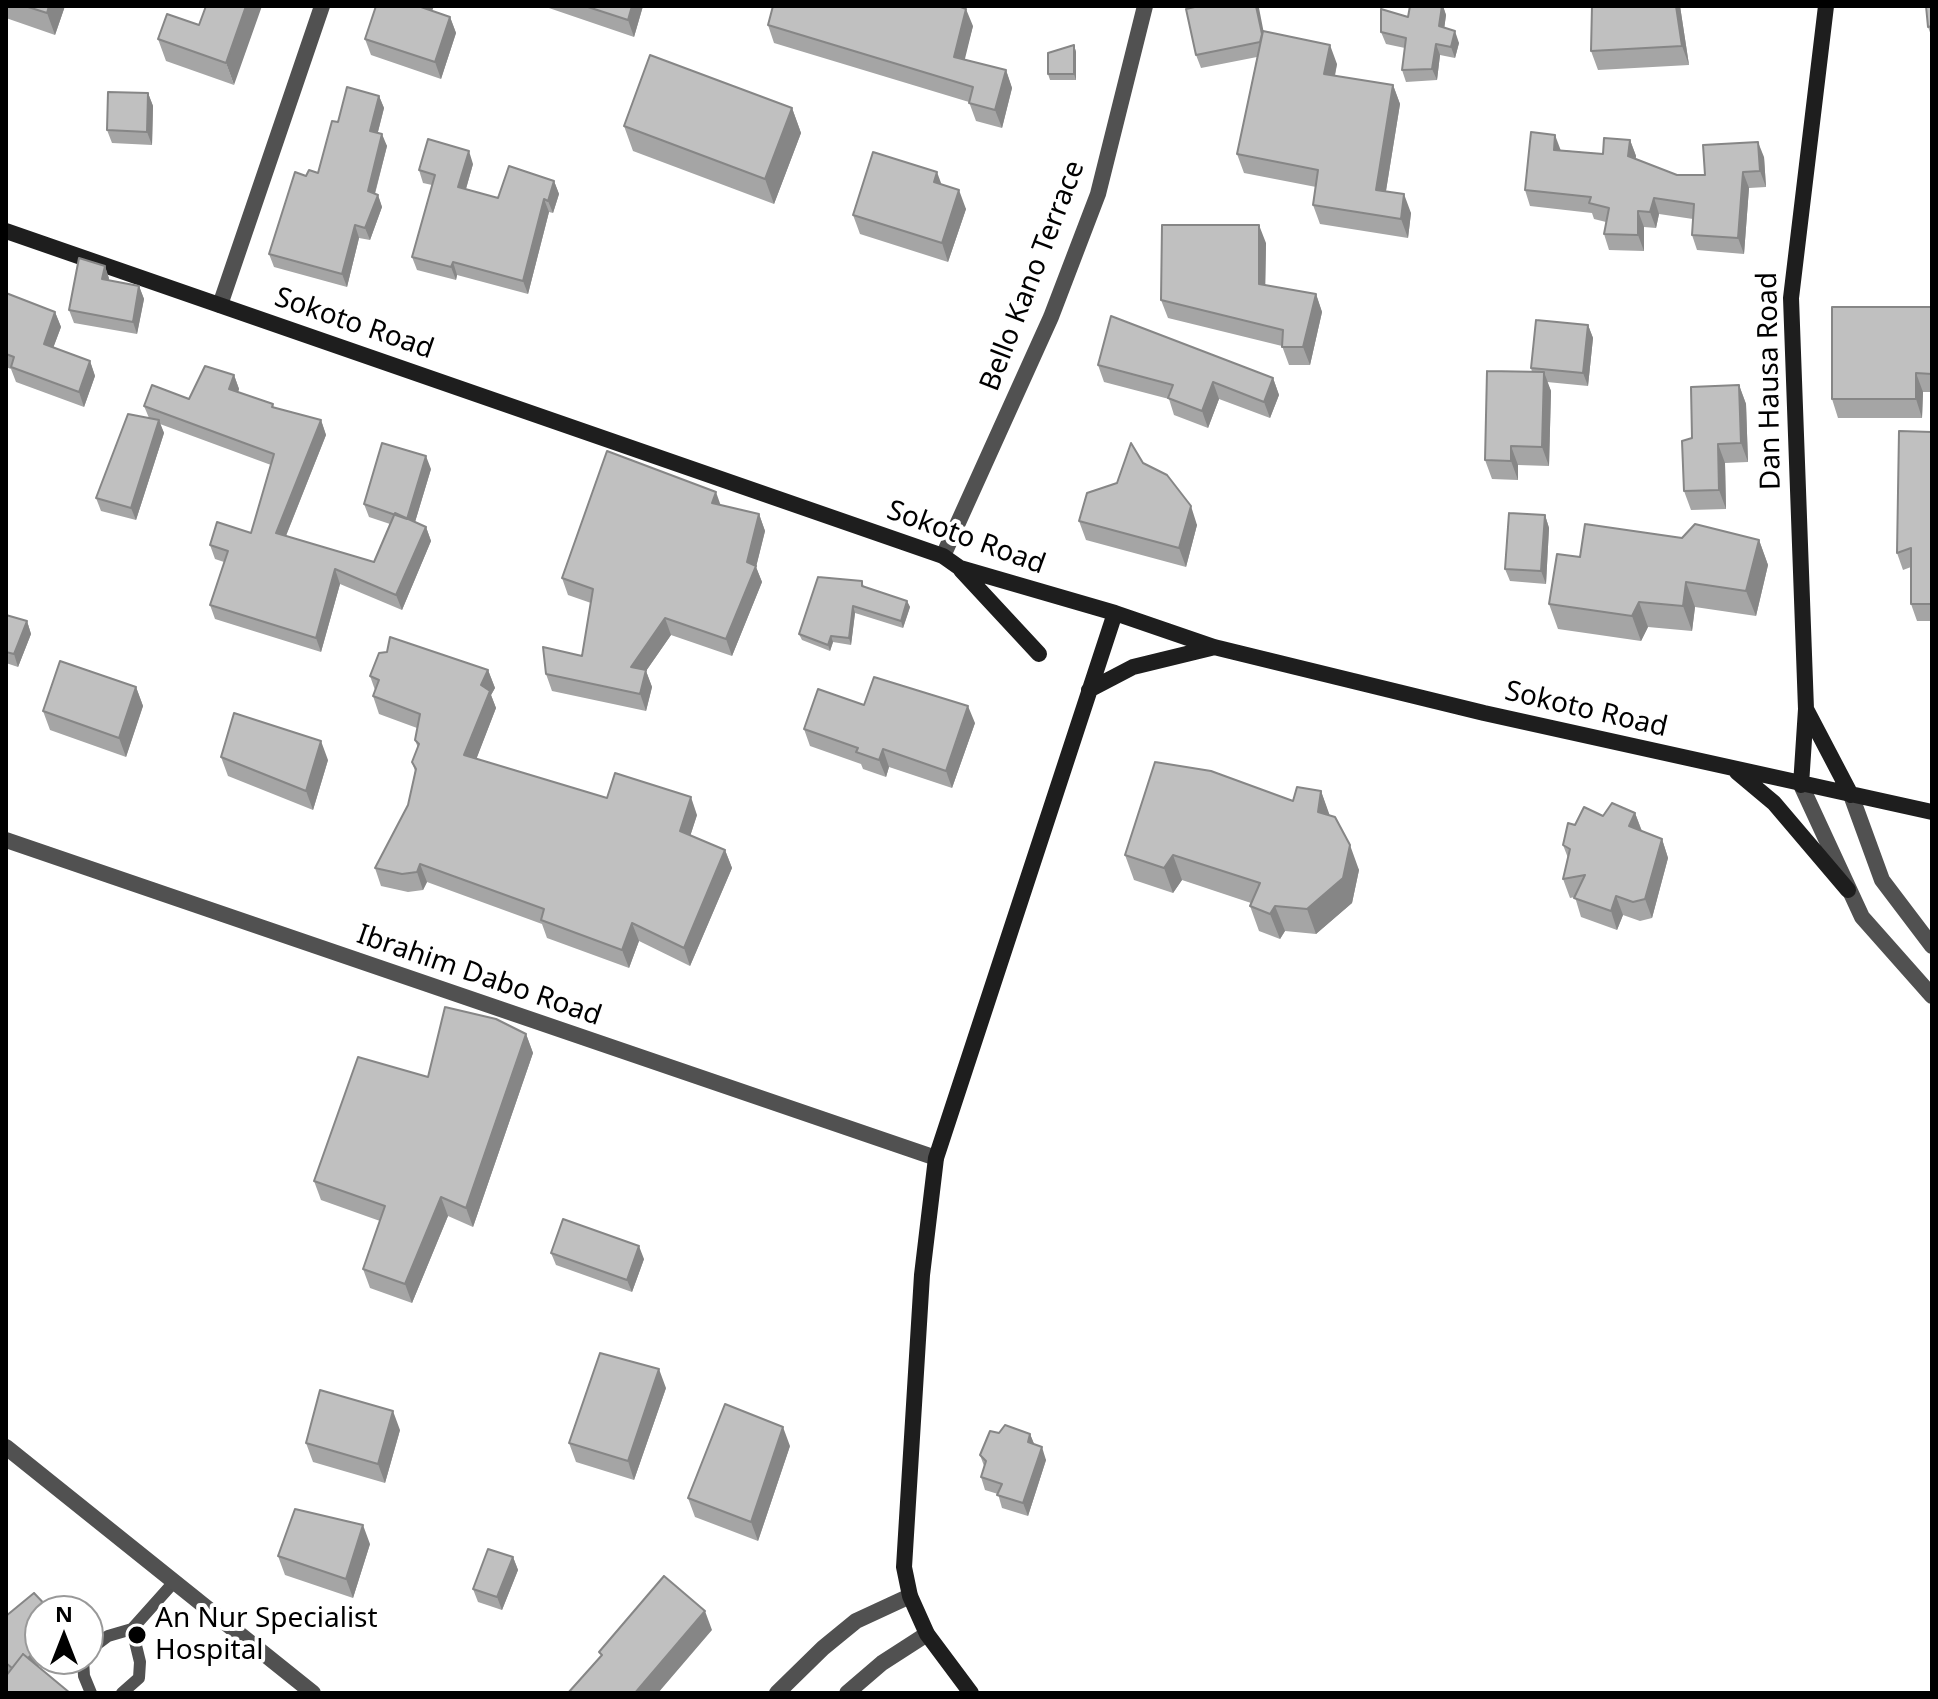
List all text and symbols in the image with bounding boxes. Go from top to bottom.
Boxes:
street label: Bello Kano Terrace [974,156,1092,396]
street label: Dan Hausa Road [1751,272,1789,490]
street label: Sokoto Road [270,281,438,367]
street label: Sokoto Road [882,494,1050,582]
street label: Sokoto Road [1501,675,1671,745]
street label: Ibrahim Dabo Road [352,918,606,1034]
north arrow [24,1595,104,1675]
text: N [55,1598,73,1628]
place label: An Nur Specialist Hospital [155,1602,378,1668]
marker: An Nur Specialist Hospital [126,1624,148,1646]

